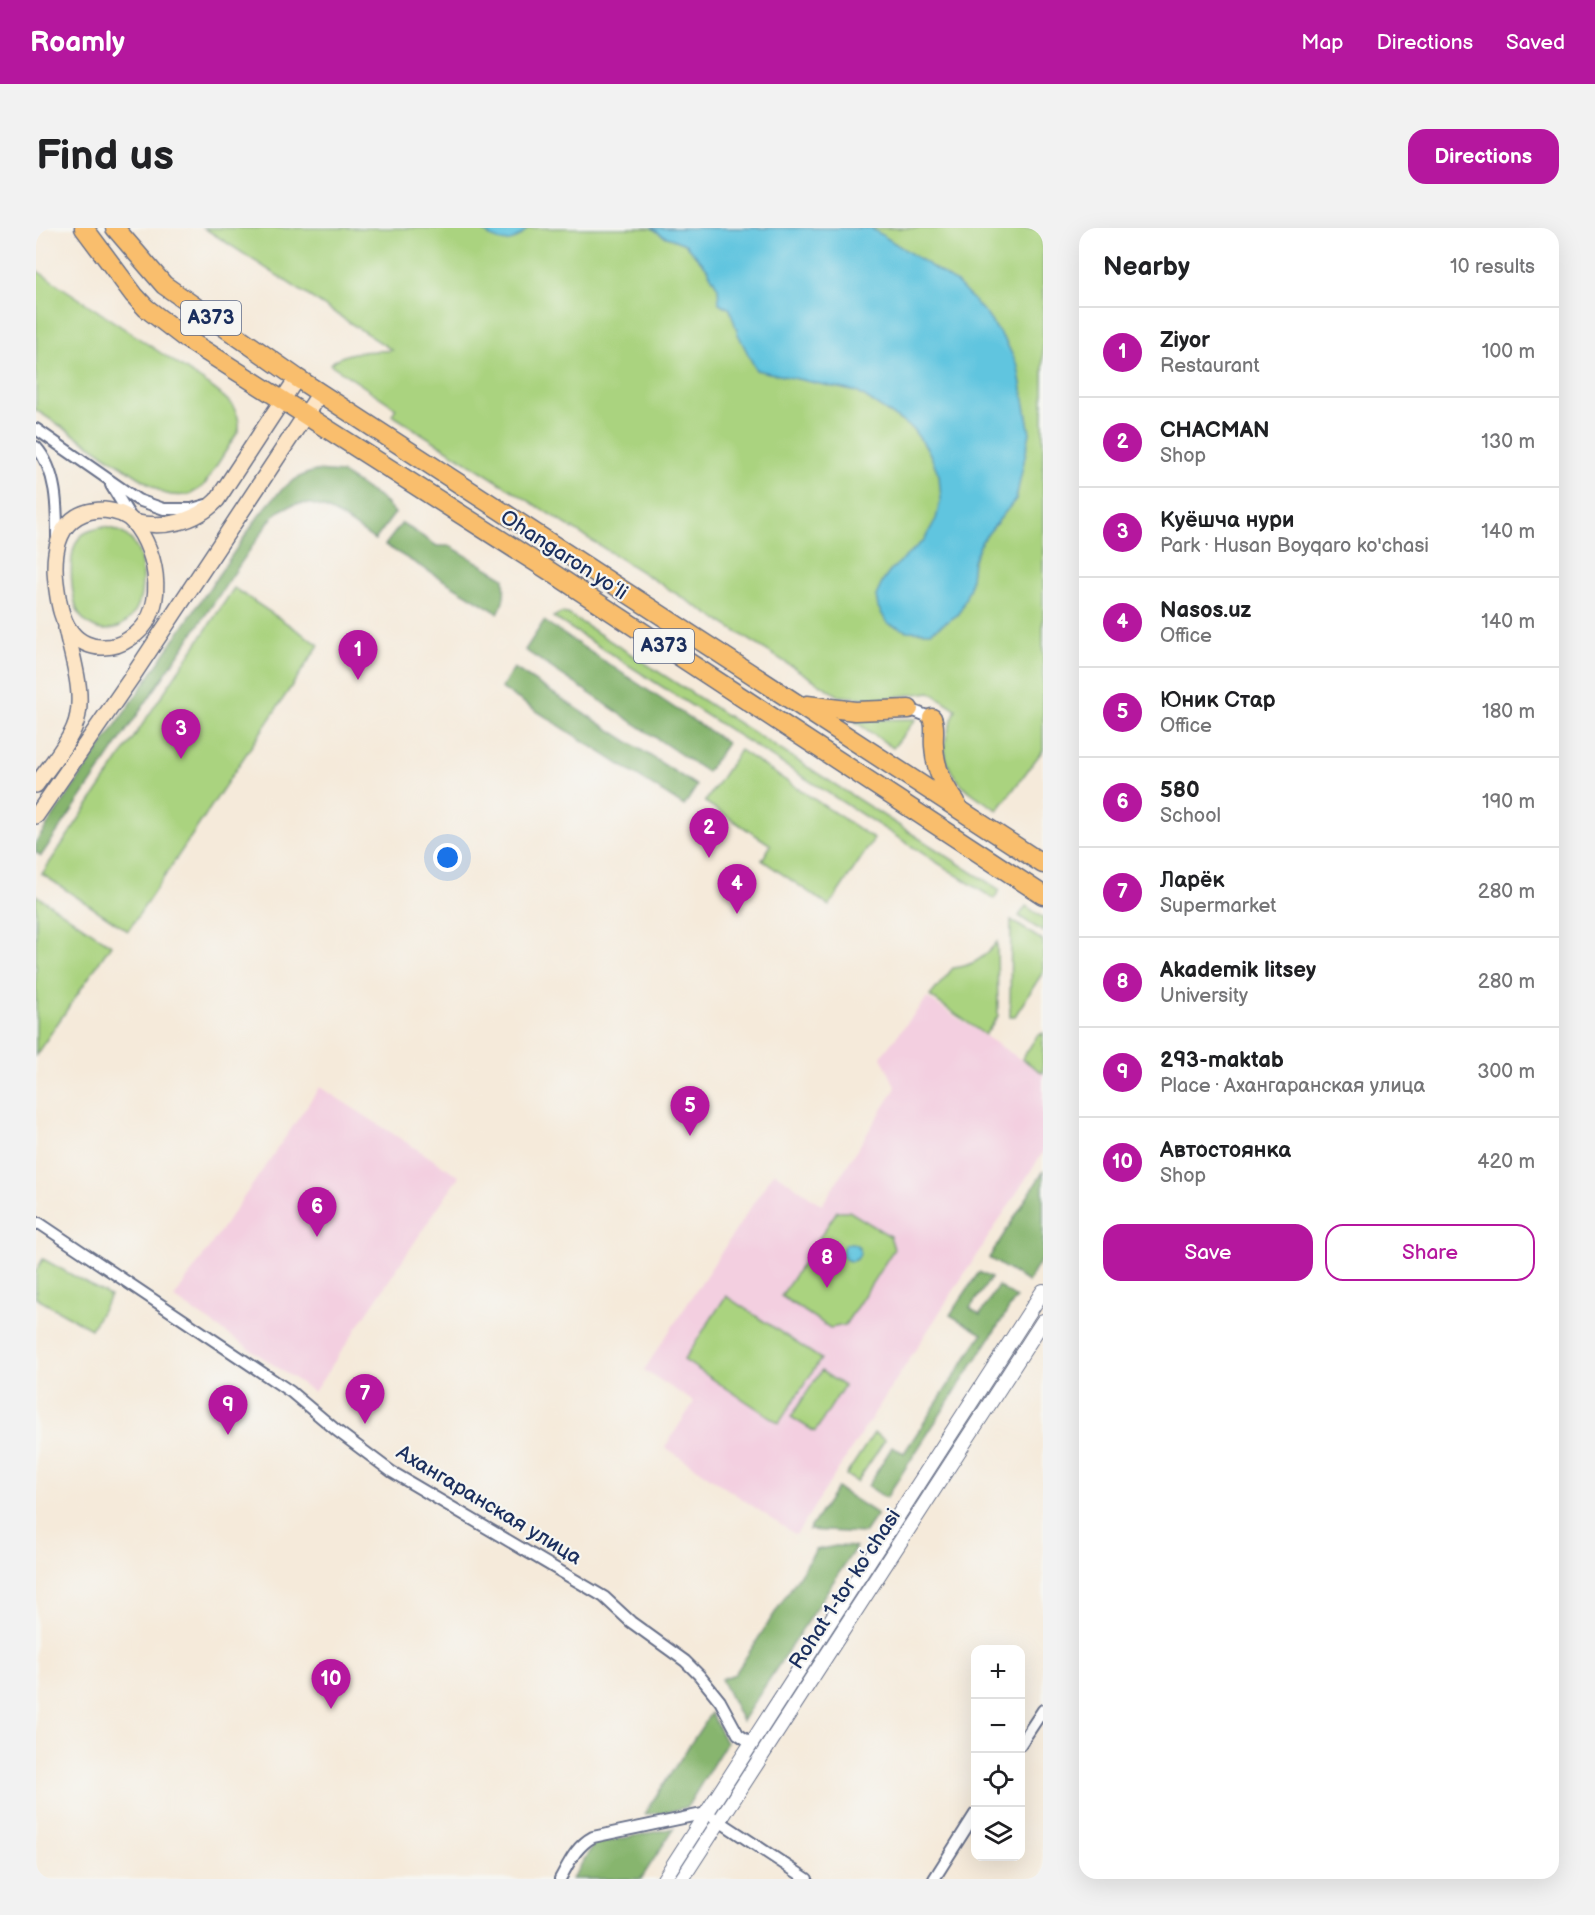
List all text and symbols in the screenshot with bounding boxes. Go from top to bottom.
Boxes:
text: Roamly [30,26,125,59]
text: Map [1301,30,1344,55]
text: Directions [1377,30,1473,55]
text: Saved [1506,30,1565,55]
button: Directions [1408,129,1559,184]
text: Find us [36,131,174,182]
text: Nearby [1103,252,1190,283]
text: 10 results [1450,255,1535,279]
road number: A373 [181,301,241,335]
text: Ziyor [1160,327,1210,354]
text: 1 [1118,340,1127,364]
text: 100 m [1482,340,1535,364]
text: Restaurant [1160,354,1260,378]
text: CHACMAN [1160,417,1270,444]
text: 2 [1117,430,1128,454]
text: 130 m [1481,430,1535,454]
text: Shop [1160,444,1206,468]
street label: Ohangaron yoʻli [496,505,632,605]
text: Куёшча нури [1160,507,1295,534]
text: 3 [1117,520,1128,544]
text: 140 m [1481,520,1535,544]
text: Park · Husan Boyqaro ko'chasi [1160,534,1429,558]
text: Nasos.uz [1160,597,1251,624]
text: 4 [1117,610,1128,634]
text: 140 m [1481,610,1535,634]
text: Office [1160,624,1212,648]
road number: A373 [634,629,694,663]
pin: 1 [338,630,378,680]
text: Юник Стар [1160,687,1276,714]
text: 5 [1117,700,1128,724]
text: 180 m [1482,700,1535,724]
pin: 3 [162,710,200,759]
text: Office [1160,714,1212,738]
text: 580 [1160,777,1200,804]
text: 6 [1116,790,1129,814]
text: 190 m [1482,790,1535,814]
text: School [1160,804,1221,828]
pin: 2 [690,808,728,858]
your location [433,843,462,872]
pin: 4 [718,864,756,914]
text: Ларёк [1160,867,1224,894]
text: 7 [1117,880,1128,904]
text: 280 m [1478,880,1535,904]
text: Supermarket [1160,894,1276,918]
text: Akademik litsey [1160,957,1316,984]
text: 8 [1116,970,1129,994]
text: 280 m [1478,970,1535,994]
text: University [1160,984,1248,1008]
text: 293-maktab [1160,1047,1284,1074]
text: 9 [1117,1060,1128,1084]
text: 300 m [1477,1060,1535,1084]
text: Place · Ахангаранская улица [1160,1074,1425,1098]
pin: 5 [670,1086,710,1136]
text: Автостоянка [1160,1137,1291,1164]
text: 10 [1112,1150,1133,1174]
text: 420 m [1477,1150,1535,1174]
text: Shop [1160,1164,1206,1188]
pin: 6 [298,1188,336,1237]
button: Save [1103,1224,1313,1281]
button: Share [1325,1224,1535,1281]
pin: 8 [808,1238,846,1288]
pin: 7 [346,1374,384,1424]
pin: 9 [208,1386,248,1435]
street label: Ахангаранская улица [391,1439,587,1570]
street label: Rohat 1-tor koʻchasi [784,1504,906,1674]
map controls [971,1645,1025,1861]
button: + [971,1645,1025,1699]
pin: 10 [312,1660,350,1709]
button: − [971,1699,1025,1753]
button: locate [971,1753,1025,1807]
button: layers [971,1807,1025,1861]

